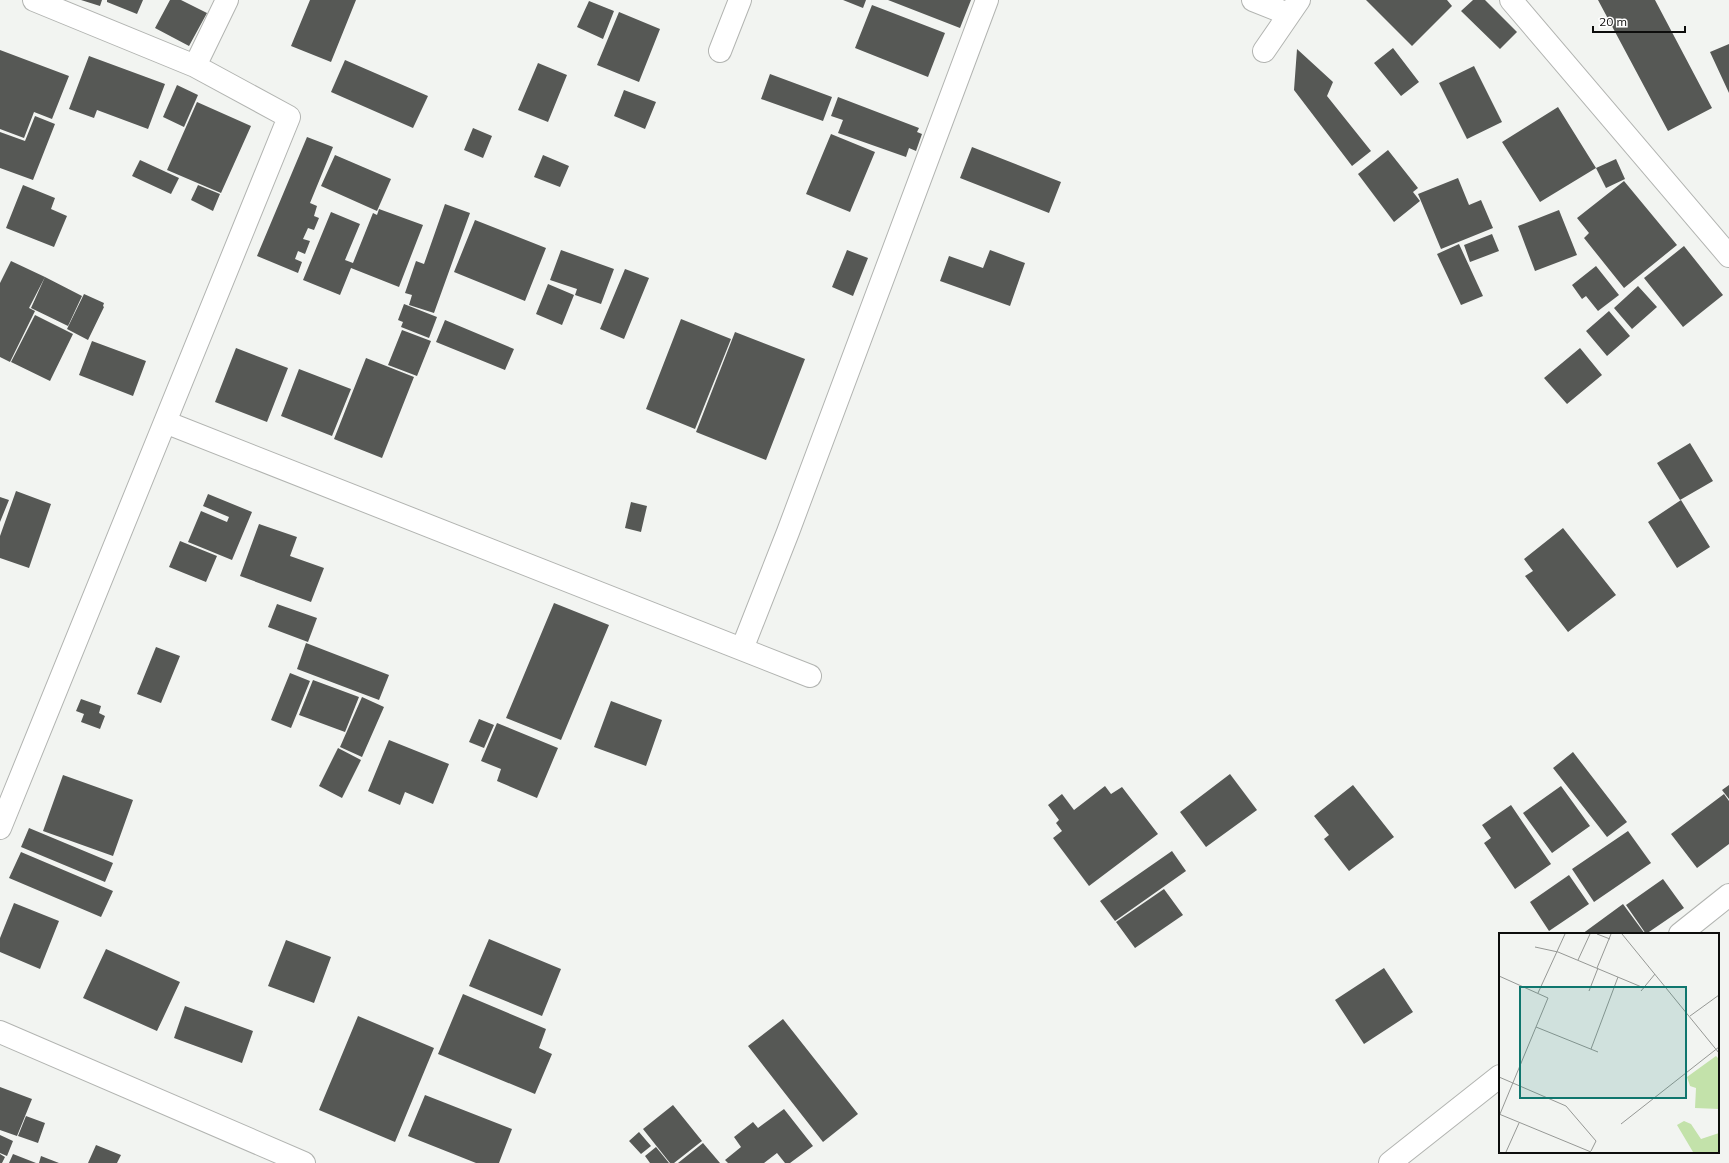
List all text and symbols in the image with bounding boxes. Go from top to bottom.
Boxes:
scale bar [1593,8,1685,34]
text: 20 m [1599,14,1627,29]
inset map [1499,933,1719,1153]

